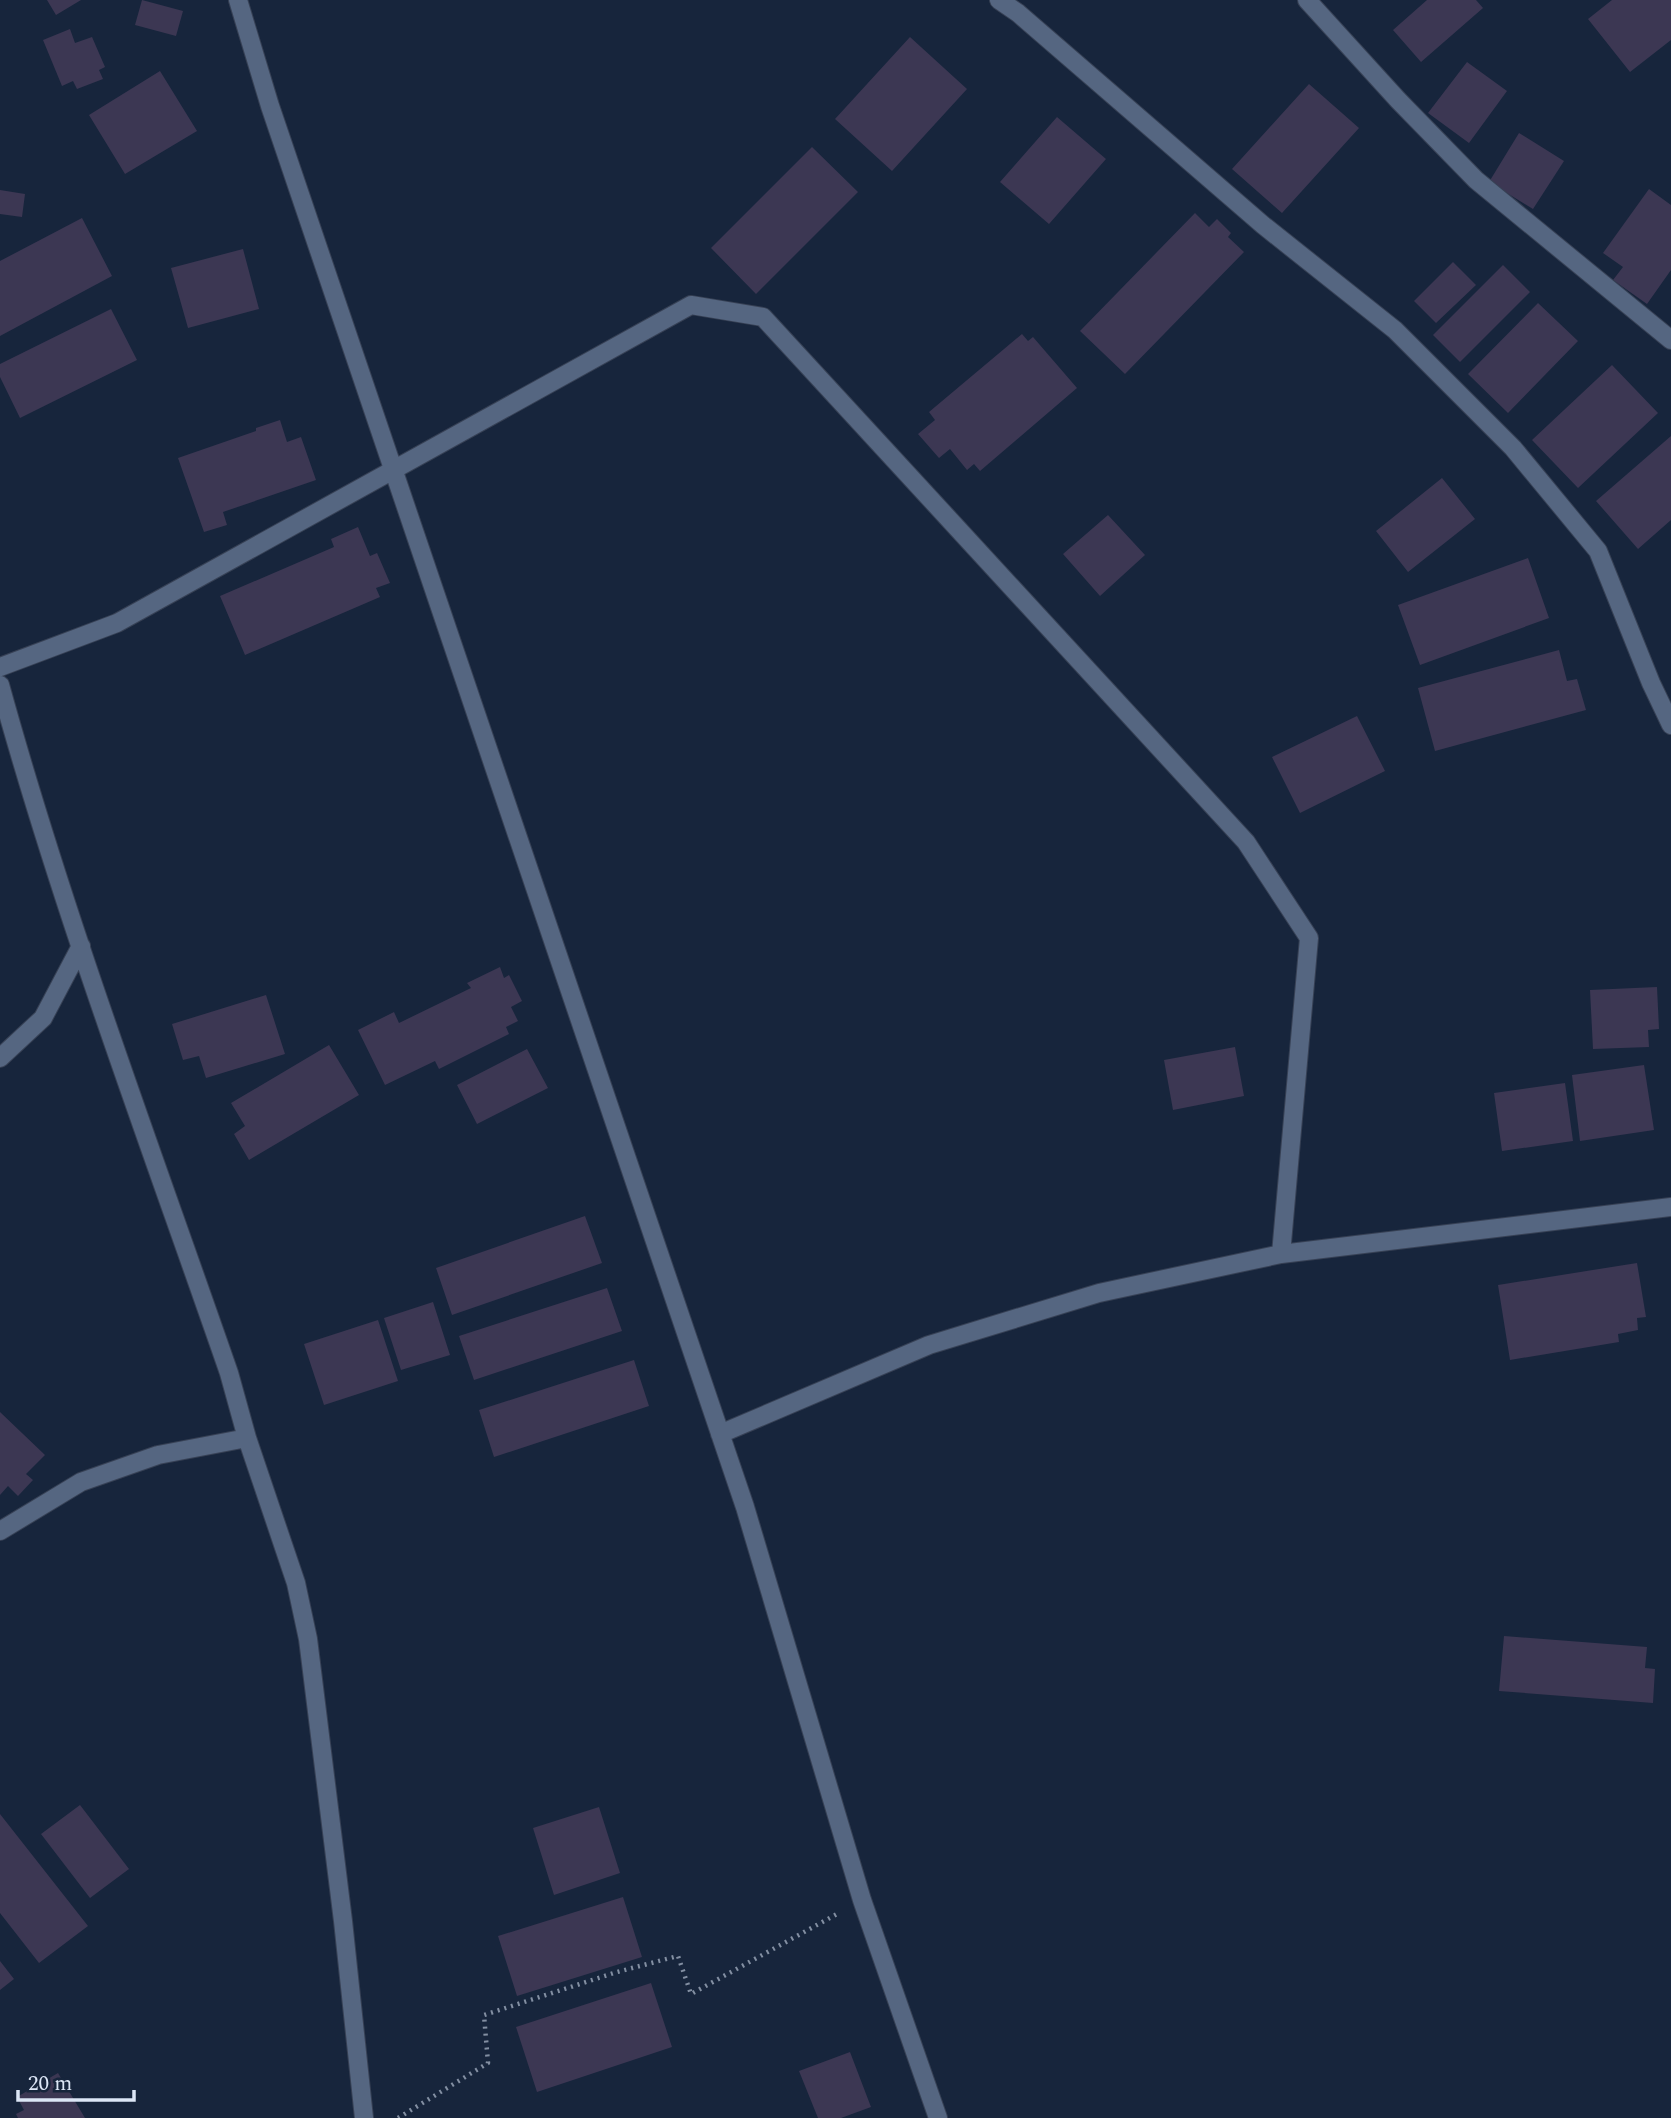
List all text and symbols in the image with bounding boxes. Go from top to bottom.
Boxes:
scale bar [18,2058,133,2102]
text: 20 m [28,2068,72,2100]

